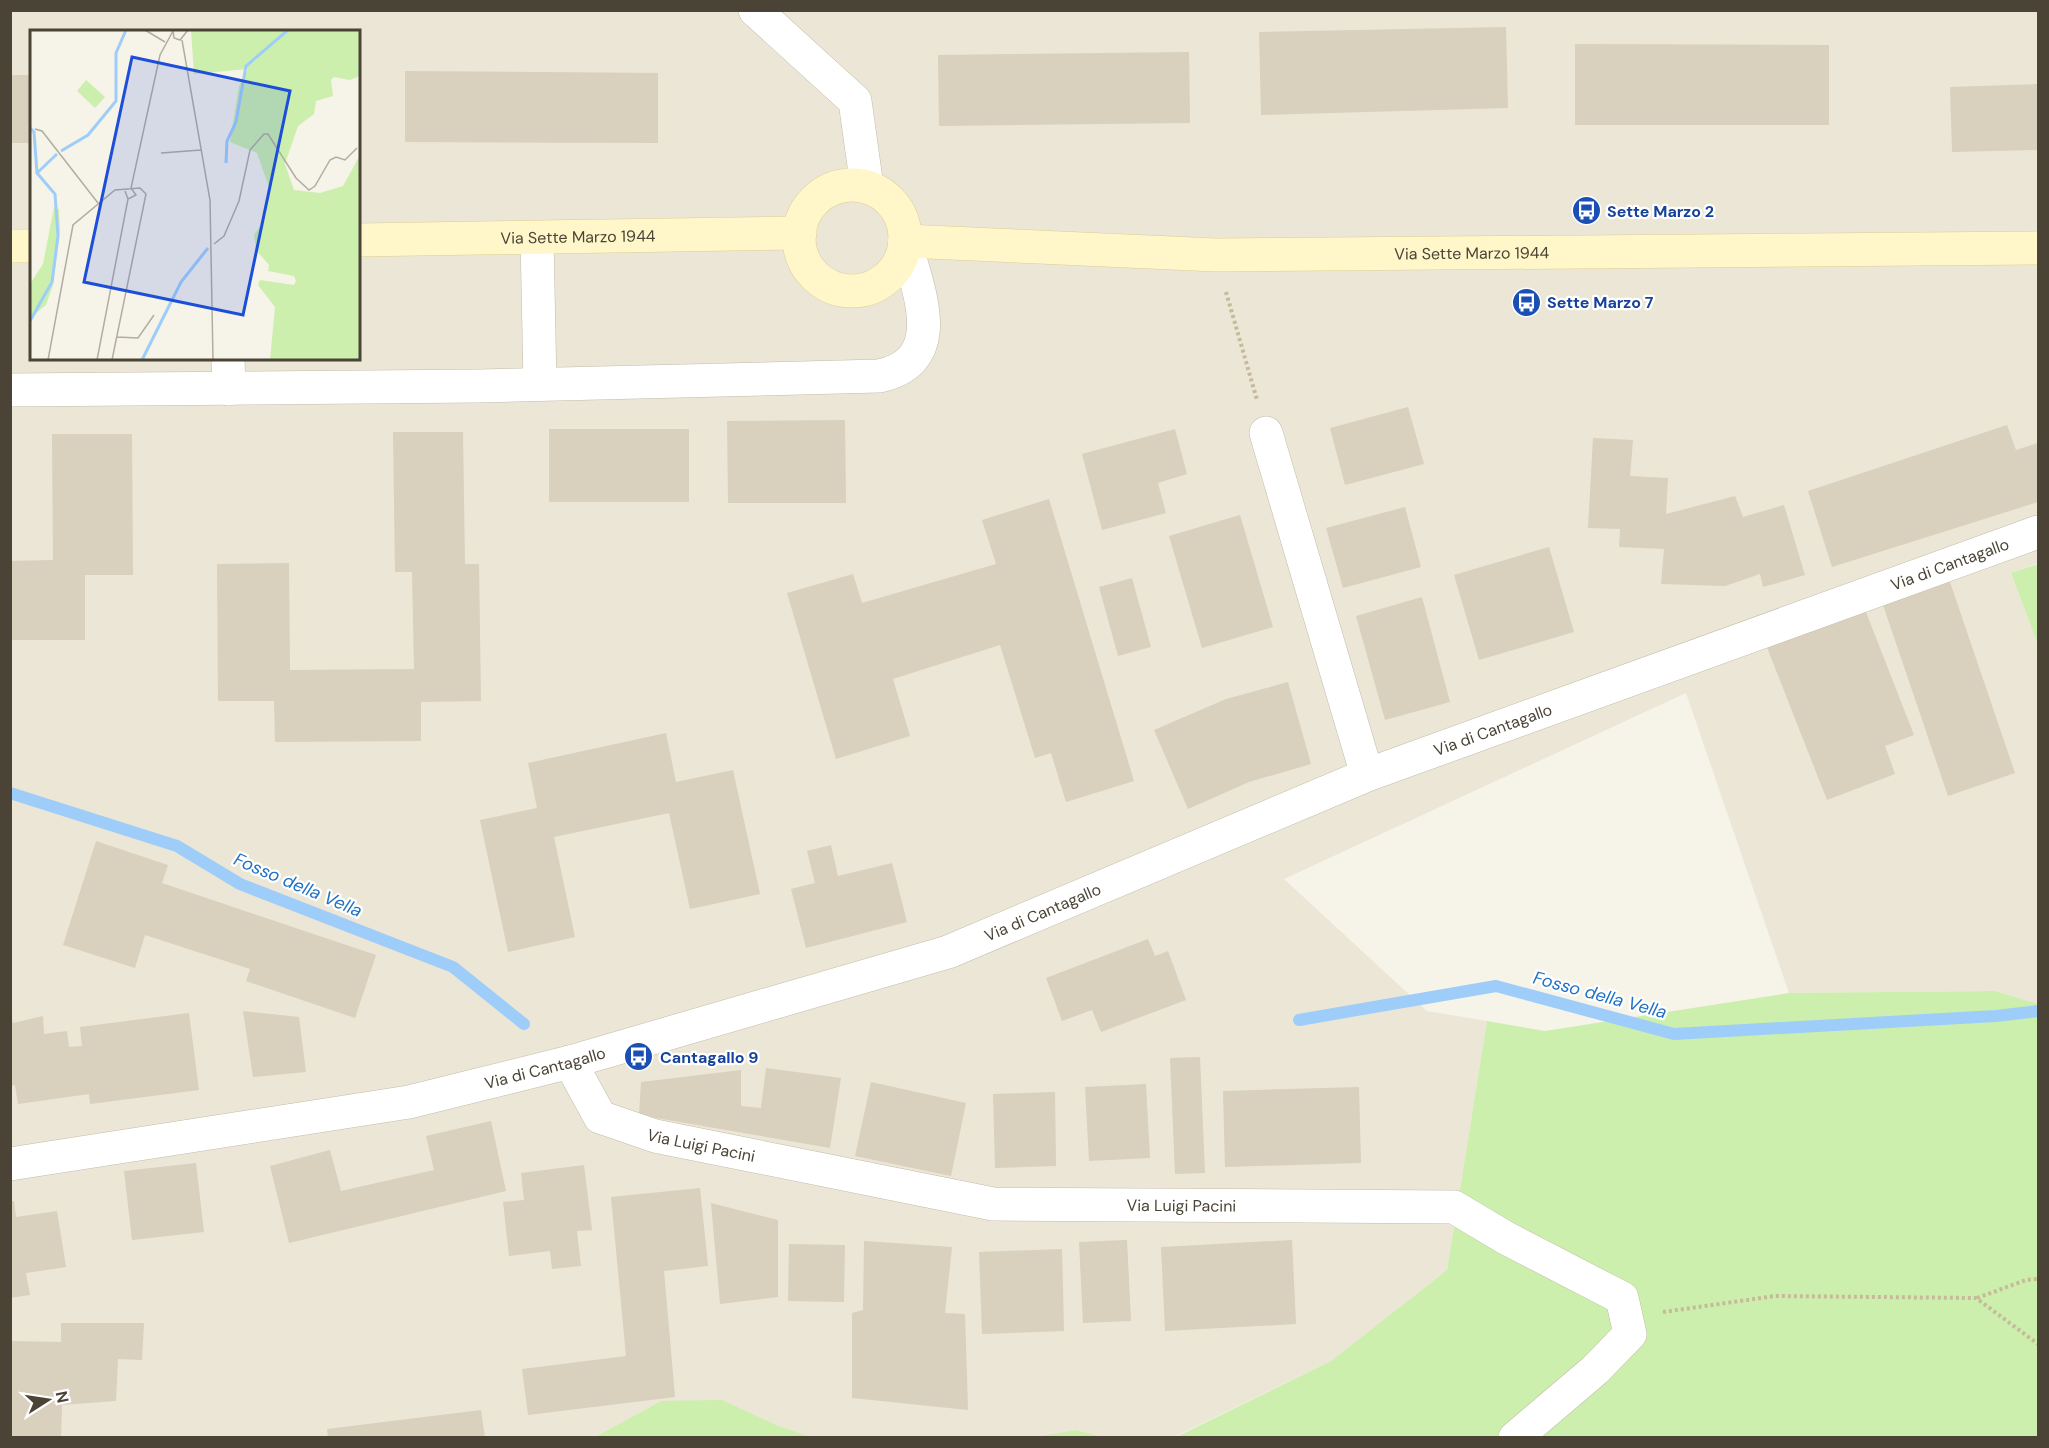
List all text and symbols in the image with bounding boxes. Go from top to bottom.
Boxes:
inset map [30,30,360,360]
bus stop icon: Sette Marzo 2 [1570,195,1602,227]
place label: Sette Marzo 2 [1607,201,1714,222]
street label: Via Sette Marzo 1944 [500,225,656,248]
street label: Via Sette Marzo 1944 [1394,242,1550,264]
bus stop icon: Sette Marzo 7 [1510,286,1542,318]
place label: Sette Marzo 7 [1547,292,1654,313]
street label: Via di Cantagallo [1888,533,2012,595]
street label: Via di Cantagallo [1431,698,1555,760]
water label: Fosso della Vella [230,847,366,923]
street label: Via di Cantagallo [981,878,1104,946]
water label: Fosso della Vella [1531,966,1670,1024]
bus stop icon: Cantagallo 9 [623,1041,655,1073]
street label: Via di Cantagallo [482,1042,608,1093]
place label: Cantagallo 9 [660,1047,759,1068]
street label: Via Luigi Pacini [644,1124,757,1166]
street label: Via Luigi Pacini [1126,1194,1236,1216]
north arrow [18,1370,78,1430]
text: N [51,1389,74,1405]

